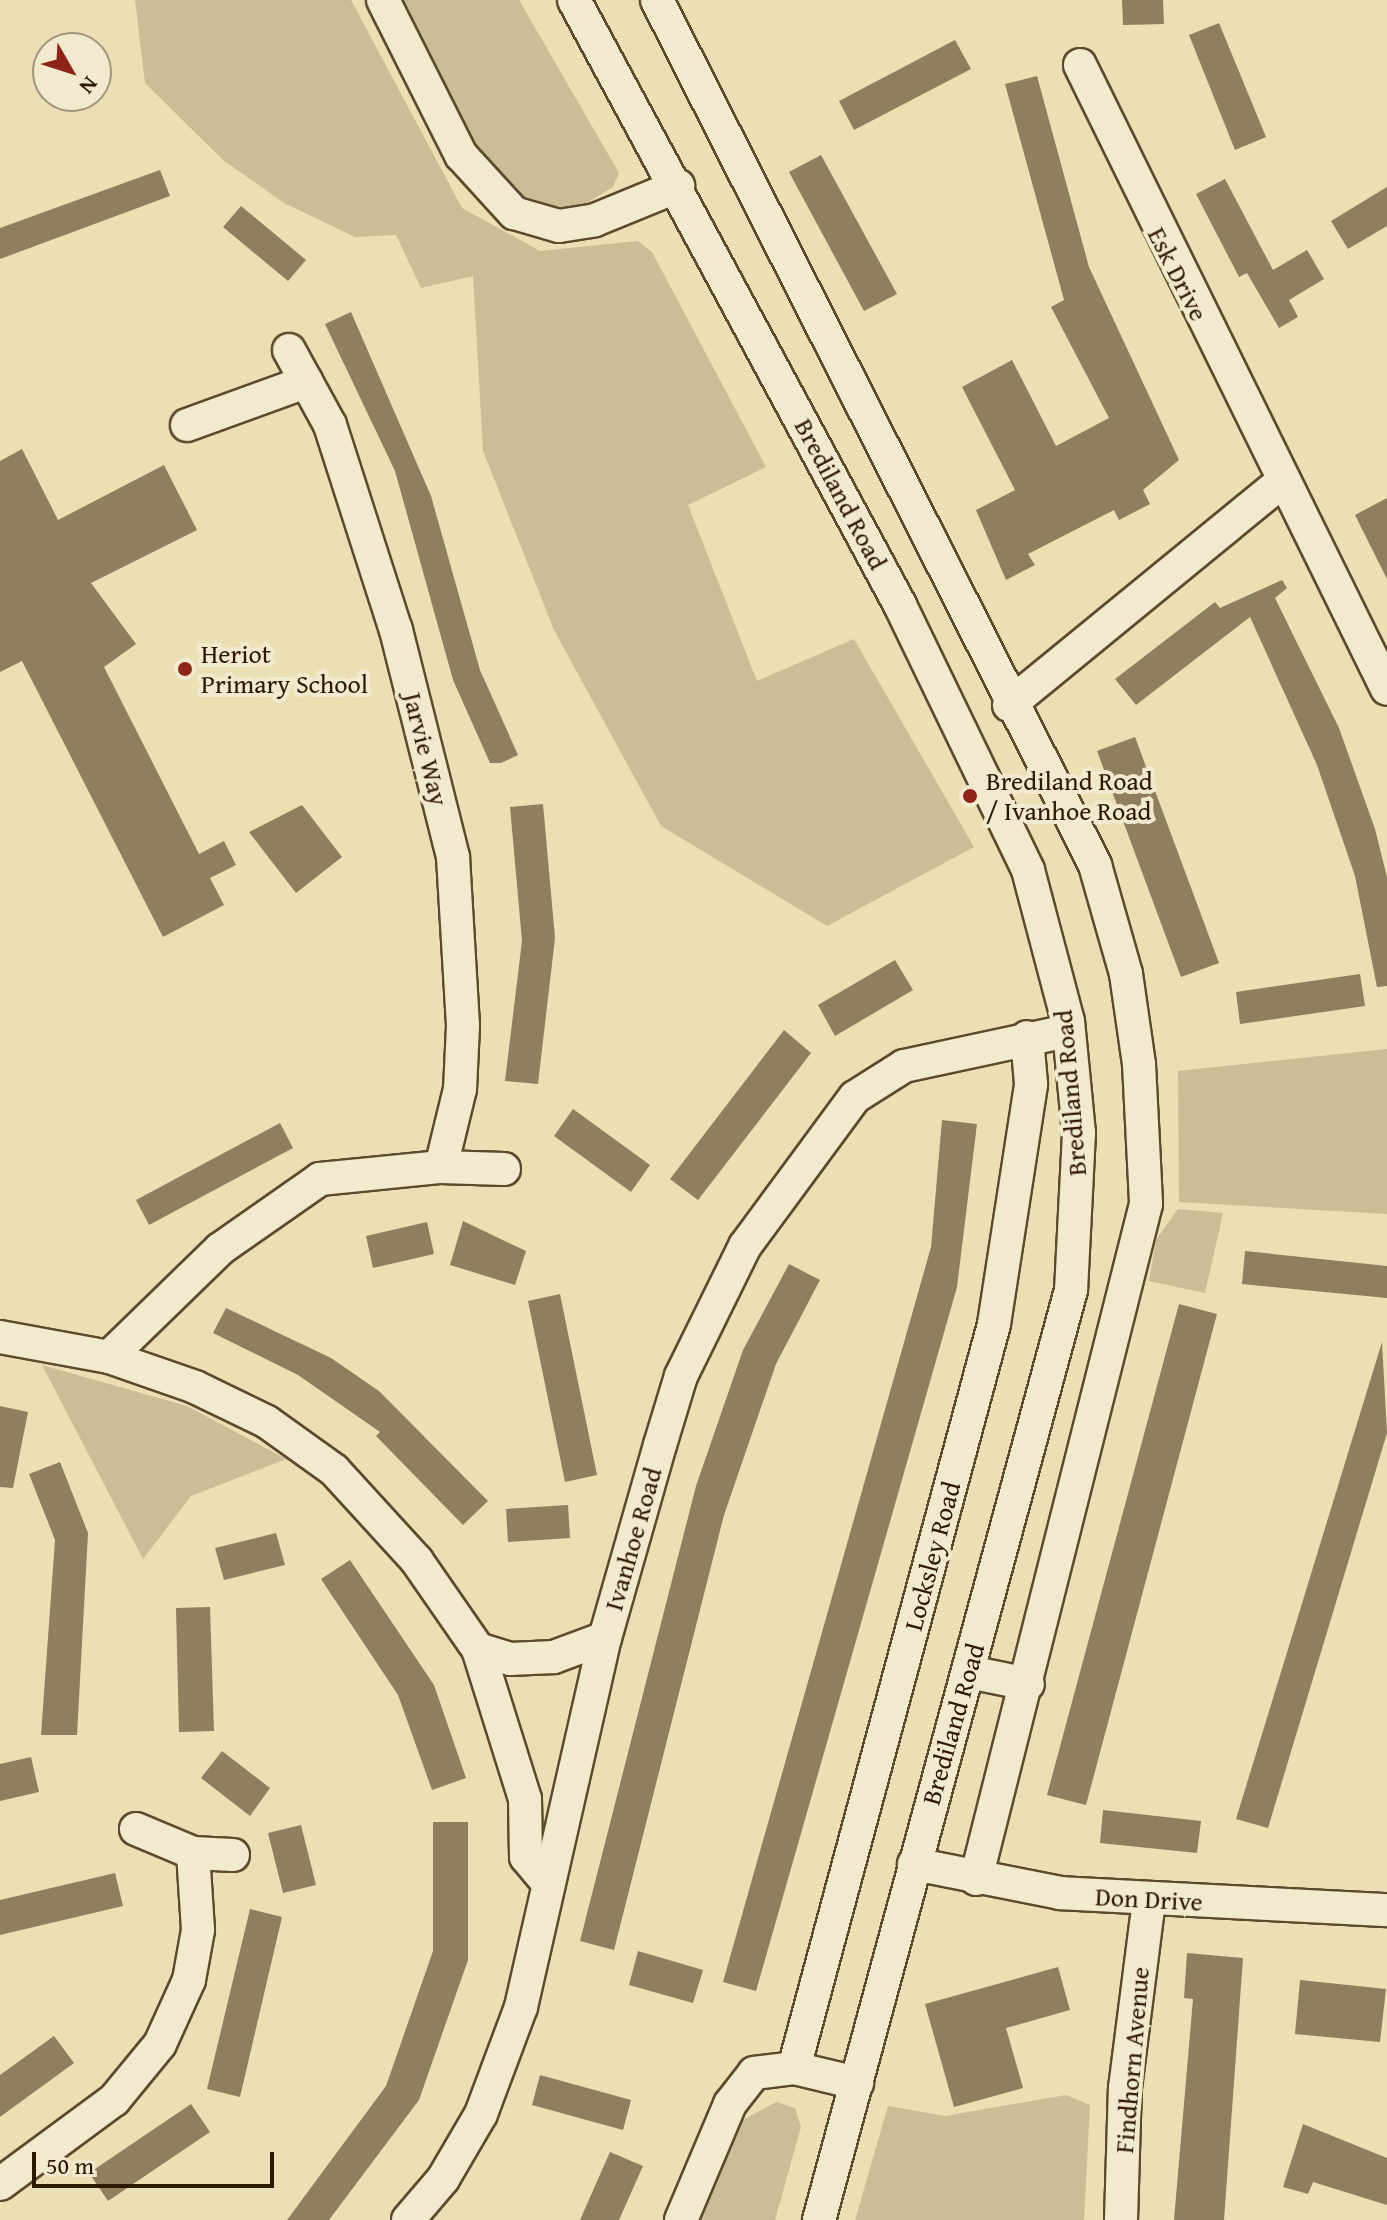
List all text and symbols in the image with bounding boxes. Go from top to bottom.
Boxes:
north arrow [32,32,112,112]
text: N [72,70,106,102]
street label: Esk Drive [1141,222,1215,326]
street label: Brediland Road [788,413,894,575]
place label: Heriot Primary School [201,638,368,700]
marker: Heriot Primary School [176,660,194,678]
street label: Jarvie Way [397,689,455,809]
place label: Brediland Road / Ivanhoe Road [986,765,1153,826]
marker: Brediland Road / Ivanhoe Road [961,787,979,805]
street label: Brediland Road [1047,1009,1093,1177]
street label: Ivanhoe Road [598,1464,668,1614]
street label: Locksley Road [897,1478,967,1634]
street label: Brediland Road [915,1640,991,1808]
street label: Don Drive [1094,1881,1204,1917]
street label: Findhorn Avenue [1108,1965,1156,2155]
scale bar [36,2136,278,2186]
text: 50 m [46,2148,94,2183]

